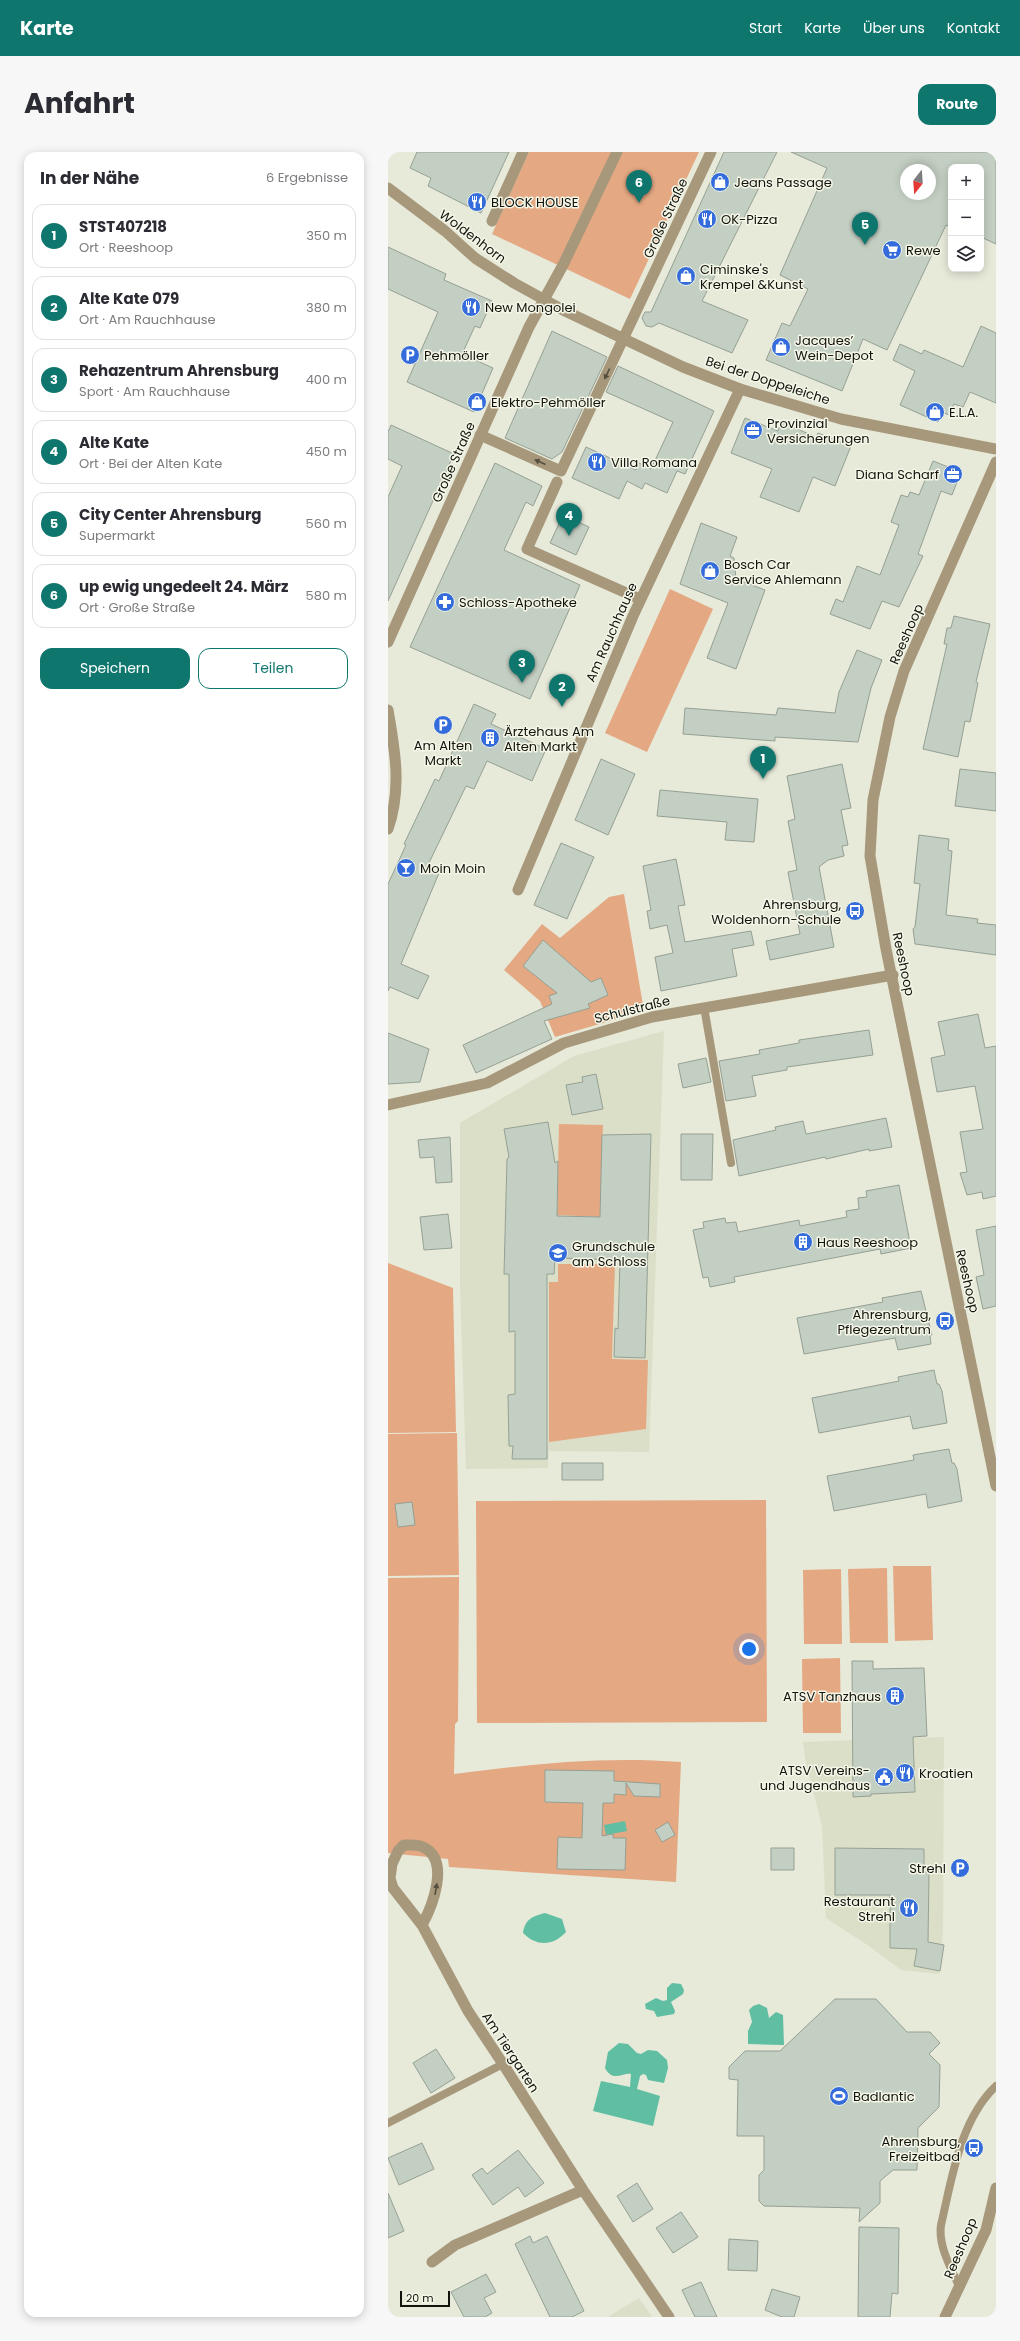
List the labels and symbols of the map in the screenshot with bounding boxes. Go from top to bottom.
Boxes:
north arrow [900,164,936,200]
pin: 6 [626,170,652,203]
shop icon: Jeans Passage [709,171,731,193]
place label: Jeans Passage [734,173,832,192]
street label: Große Straße [639,175,692,261]
restaurant icon: BLOCK HOUSE [466,191,488,213]
place label: BLOCK HOUSE [491,193,578,212]
street label: Woldenhorn [435,205,510,268]
restaurant icon: OK-Pizza [696,208,718,230]
place label: OK-Pizza [721,210,778,229]
pin: 5 [852,212,878,245]
supermarket icon: Rewe [881,239,903,261]
place label: Rewe [906,241,941,260]
place label: Ciminske's Krempel &Kunst [700,260,803,294]
shop icon: Ciminske's Krempel &Kunst [675,265,697,287]
restaurant icon: New Mongolei [460,296,482,318]
place label: New Mongolei [485,298,576,317]
place label: Jacques’ Wein-Depot [795,331,874,365]
shop icon: Jacques’ Wein-Depot [770,336,792,358]
parking icon: Pehmöller [399,344,421,366]
place label: Pehmöller [424,346,489,365]
street label: Bei der Doppeleiche [703,351,832,410]
one-way arrow [604,369,610,380]
shop icon: Elektro-Pehmöller [466,391,488,413]
place label: Elektro-Pehmöller [491,393,606,412]
shop icon: E.L.A. [924,401,946,423]
place label: E.L.A. [949,403,979,422]
place label: Provinzial Versicherungen [767,414,870,448]
street label: Große Straße [427,419,480,506]
office icon: Provinzial Versicherungen [742,419,764,441]
restaurant icon: Villa Romana [586,451,608,473]
place label: Villa Romana [611,453,697,472]
one-way arrow [535,459,546,465]
office icon: Diana Scharf [942,463,964,485]
place label: Diana Scharf [855,465,939,484]
pin: 4 [556,503,582,536]
place label: Bosch Car Service Ahlemann [724,555,842,589]
shop icon: Bosch Car Service Ahlemann [699,560,721,582]
street label: Am Rauchhause [581,579,642,685]
pharmacy icon: Schloss-Apotheke [434,591,456,613]
place label: Schloss-Apotheke [459,593,577,612]
street label: Reeshoop [885,601,928,668]
pin: 3 [509,650,535,683]
pin: 2 [549,674,575,707]
parking icon: Am Alten Markt [432,714,454,736]
place label: Ärztehaus Am Alten Markt [504,722,594,756]
building icon: Ärztehaus Am Alten Markt [479,727,501,749]
place label: Am Alten Markt [414,736,472,770]
pin: 1 [750,746,776,779]
bar icon: Moin Moin [395,857,417,879]
place label: Moin Moin [420,859,486,878]
place label: Ahrensburg, Woldenhorn-Schule [711,895,841,929]
bus stop icon: Ahrensburg, Woldenhorn-Schule [844,900,866,922]
street label: Reeshoop [888,931,920,998]
street label: Schulstraße [592,991,672,1028]
building icon: Haus Reeshoop [792,1231,814,1253]
place label: Haus Reeshoop [817,1233,918,1252]
place label: Grundschule am Schloss [572,1237,655,1271]
school or university icon: Grundschule am Schloss [547,1242,569,1264]
street label: Reeshoop [951,1248,984,1315]
place label: Ahrensburg, Pflegezentrum [838,1305,931,1339]
bus stop icon: Ahrensburg, Pflegezentrum [934,1310,956,1332]
your location [739,1639,759,1659]
building icon: ATSV Tanzhaus [884,1685,906,1707]
place label: ATSV Tanzhaus [783,1687,881,1706]
place label: ATSV Vereins- und Jugendhaus [760,1761,870,1795]
restaurant icon: Kroatien [894,1762,916,1784]
place label: Kroatien [919,1764,973,1783]
public building icon: ATSV Vereins- und Jugendhaus [873,1766,895,1788]
parking icon: Strehl [949,1857,971,1879]
place label: Strehl [909,1859,946,1878]
one-way arrow [433,1883,439,1895]
place label: Restaurant Strehl [824,1892,895,1926]
restaurant icon: Restaurant Strehl [898,1897,920,1919]
street label: Am Tiergarten [477,2008,544,2096]
sports icon: Badlantic [828,2085,850,2107]
place label: Badlantic [853,2087,915,2106]
place label: Ahrensburg, Freizeitbad [882,2132,960,2166]
bus stop icon: Ahrensburg, Freizeitbad [963,2137,985,2159]
street label: Reeshoop [939,2215,982,2282]
scale bar [400,2289,450,2308]

